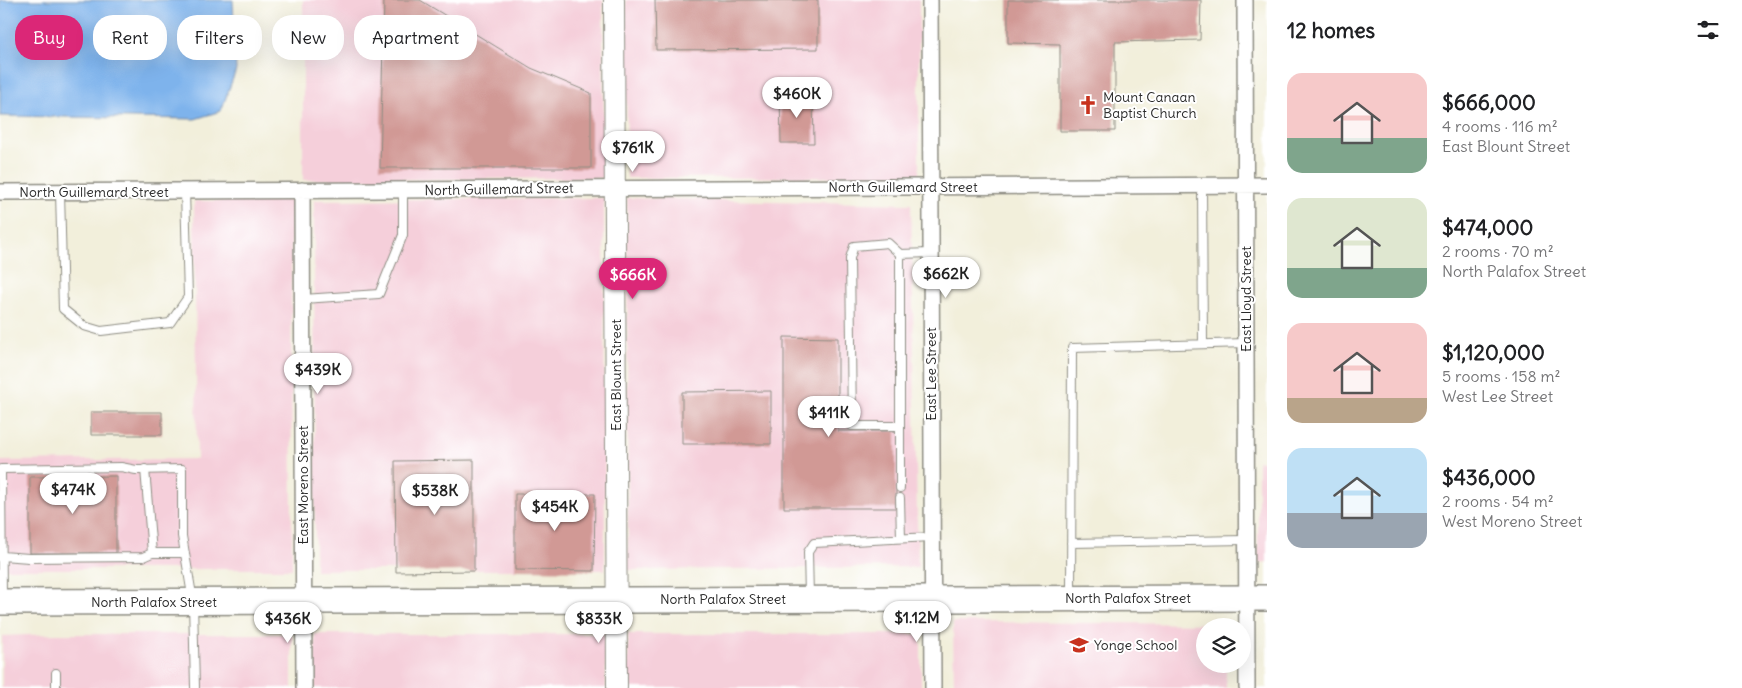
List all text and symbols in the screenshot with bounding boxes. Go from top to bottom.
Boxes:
chip: Buy [15,15,83,60]
chip: Rent [93,15,167,60]
chip: Filters [177,15,262,60]
chip: New [272,15,344,60]
chip: Apartment [354,15,477,60]
icon: filters [1694,16,1722,44]
text: 12 homes [1287,17,1375,44]
pin: $460K [762,76,832,119]
text: $460K [773,83,821,103]
place label: Mount Canaan Baptist Church [1103,88,1197,122]
text: $666,000 [1442,89,1536,116]
icon: home [1327,93,1387,153]
church icon: Mount Canaan Baptist Church [1077,94,1099,116]
text: 4 rooms · 116 m² [1442,116,1558,136]
pin: $761K [598,130,668,173]
text: East Blount Street [1442,136,1570,156]
text: $761K [612,137,654,157]
street label: North Guillemard Street [828,178,978,196]
street label: North Guillemard Street [424,179,574,199]
street label: North Guillemard Street [19,183,169,201]
text: $474,000 [1442,214,1533,241]
icon: home [1327,218,1387,278]
text: 2 rooms · 70 m² [1442,241,1554,261]
street label: East Lloyd Street [1237,246,1255,352]
pin: $662K [911,256,981,299]
pin: $666K [598,258,668,300]
text: North Palafox Street [1442,261,1586,281]
text: $662K [923,263,969,283]
text: $666K [610,264,656,284]
street label: East Blount Street [607,319,625,431]
street label: East Lee Street [922,327,940,421]
text: $1,120,000 [1442,339,1545,366]
icon: home [1327,343,1387,403]
pin: $439K [283,352,353,395]
text: $439K [295,359,341,379]
text: 5 rooms · 158 m² [1442,366,1560,386]
text: West Lee Street [1442,386,1553,406]
pin: $411K [794,396,864,438]
text: $411K [809,402,849,422]
street label: East Moreno Street [294,425,312,545]
text: $436,000 [1442,464,1536,491]
icon: home [1327,468,1387,528]
pin: $474K [38,472,108,515]
pin: $538K [400,474,470,516]
text: $474K [51,479,95,499]
text: $538K [412,480,458,500]
pin: $454K [520,490,590,532]
text: 2 rooms · 54 m² [1442,491,1554,511]
text: $454K [532,496,578,516]
text: West Moreno Street [1442,511,1582,531]
street label: North Palafox Street [1065,589,1191,607]
street label: North Palafox Street [660,590,786,608]
street label: North Palafox Street [91,593,217,611]
pin: $1.12M [876,600,958,643]
pin: $436K [253,602,323,644]
pin: $833K [564,602,634,644]
text: $1.12M [894,607,940,627]
text: $436K [265,608,311,628]
text: $833K [576,608,622,628]
map controls [1196,618,1251,673]
button: layers [1196,618,1251,673]
school or university icon: Yonge School [1068,634,1090,656]
place label: Yonge School [1094,636,1177,654]

